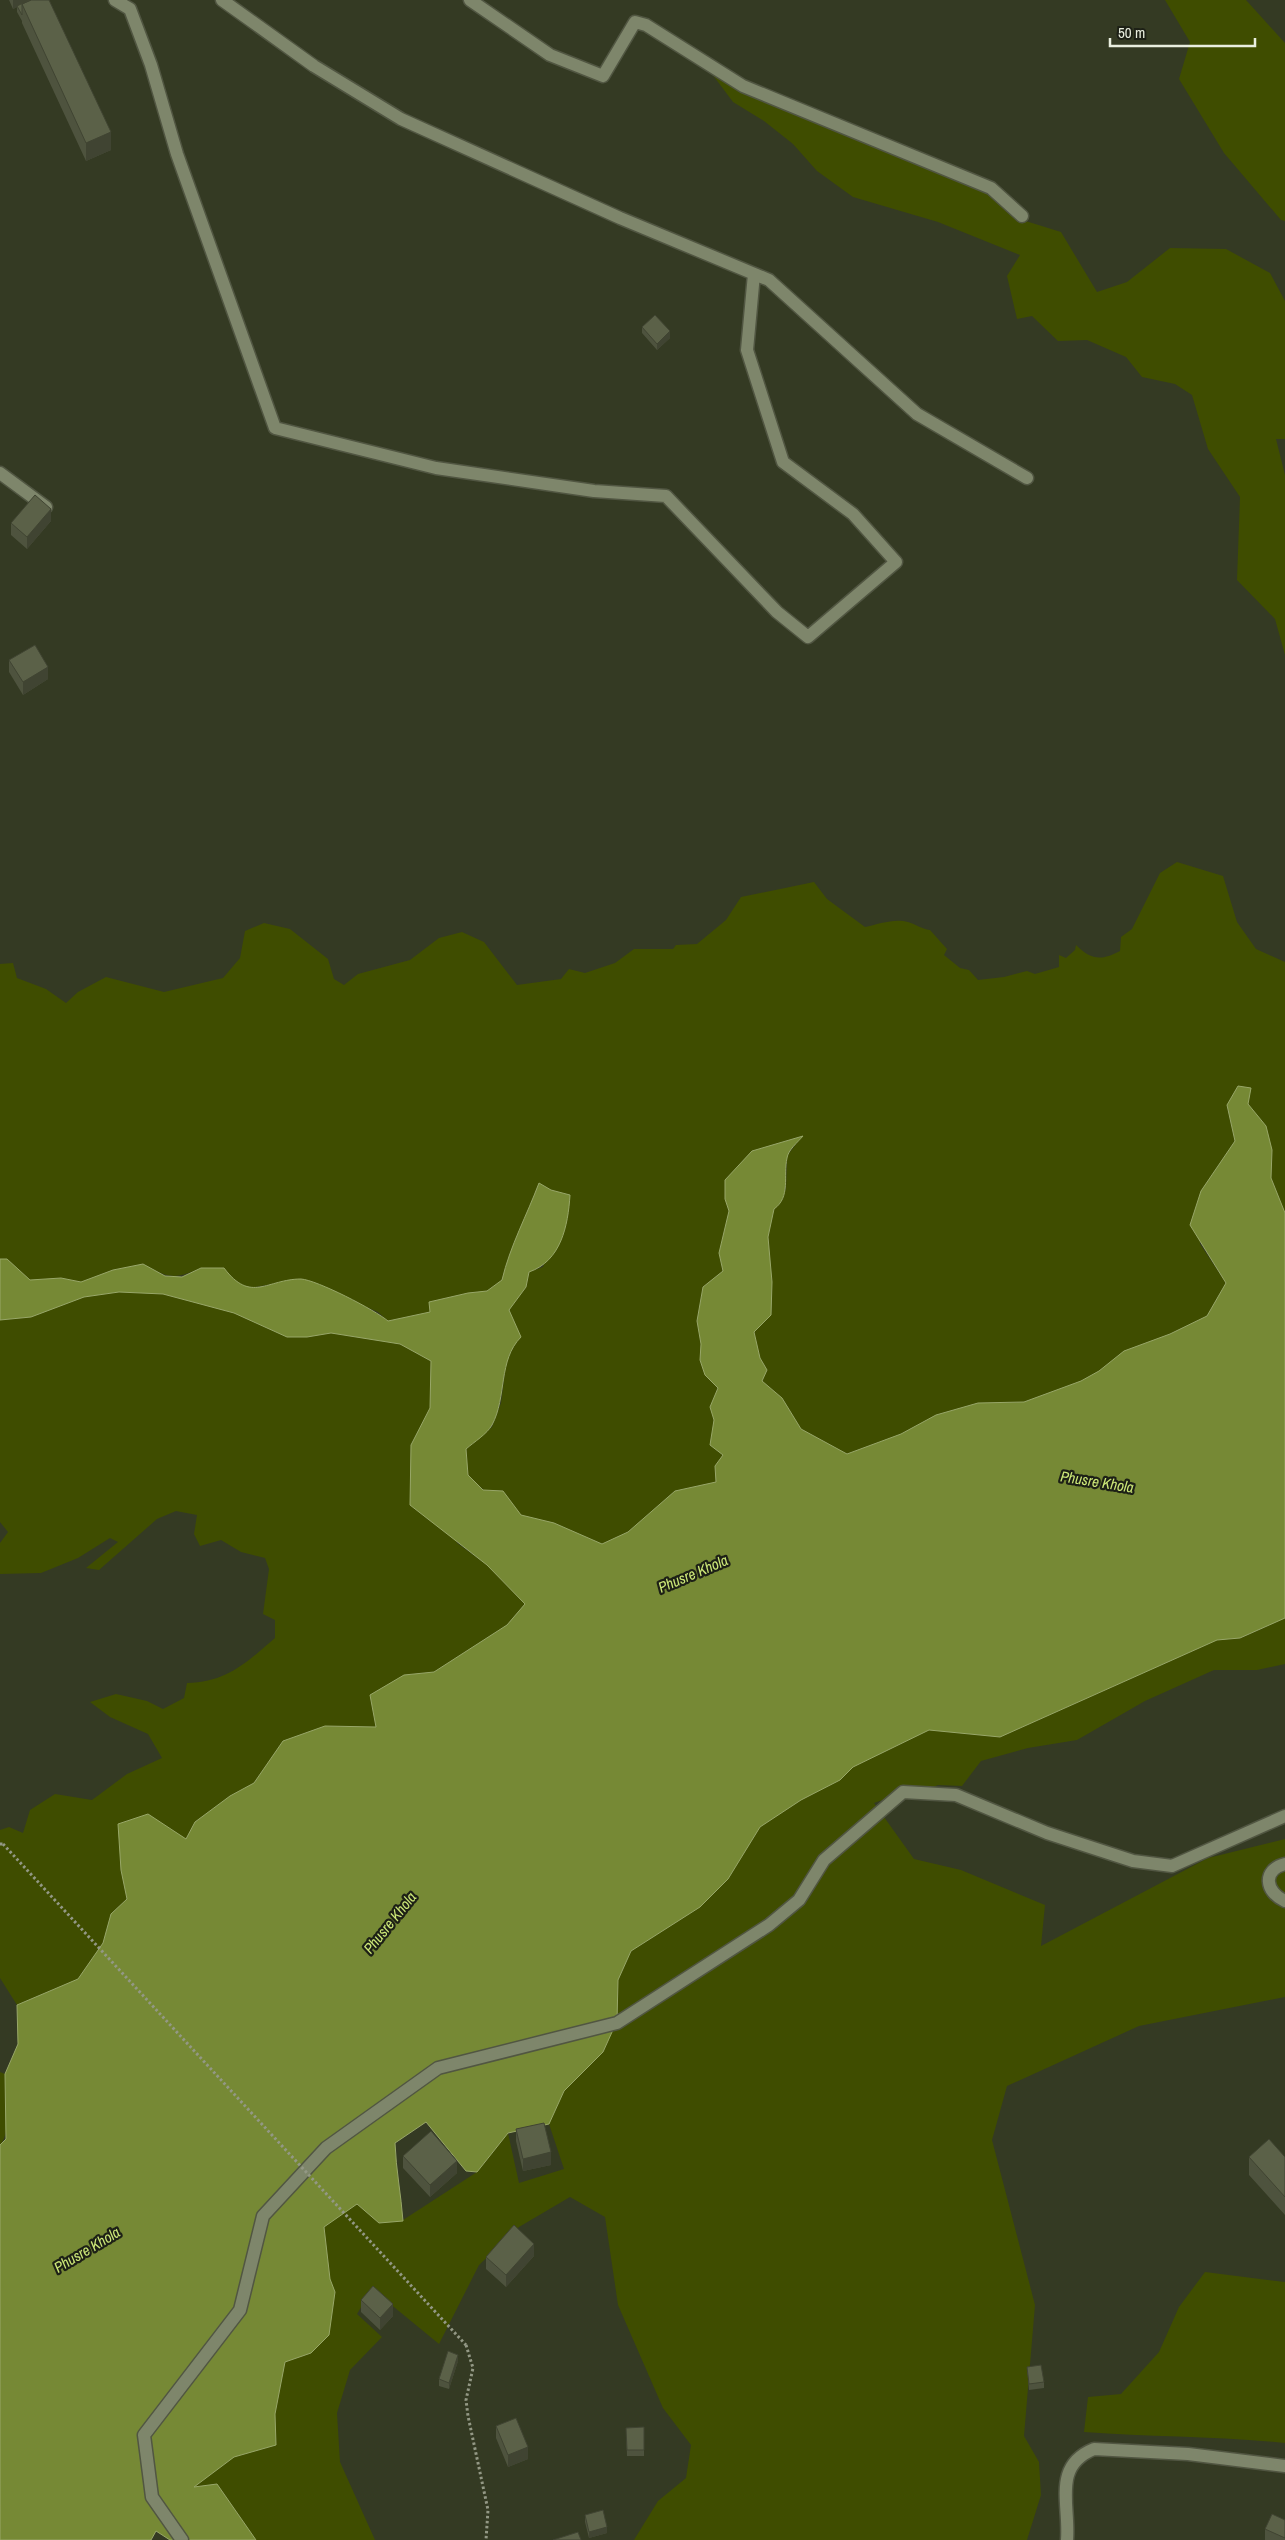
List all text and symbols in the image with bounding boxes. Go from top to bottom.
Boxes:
scale bar [1110,15,1255,47]
text: 50 m [1118,22,1145,43]
water label: Phusre Khola [1059,1465,1135,1498]
water label: Phusre Khola [655,1549,731,1598]
water label: Phusre Khola [358,1887,421,1958]
water label: Phusre Khola [50,2221,124,2278]

